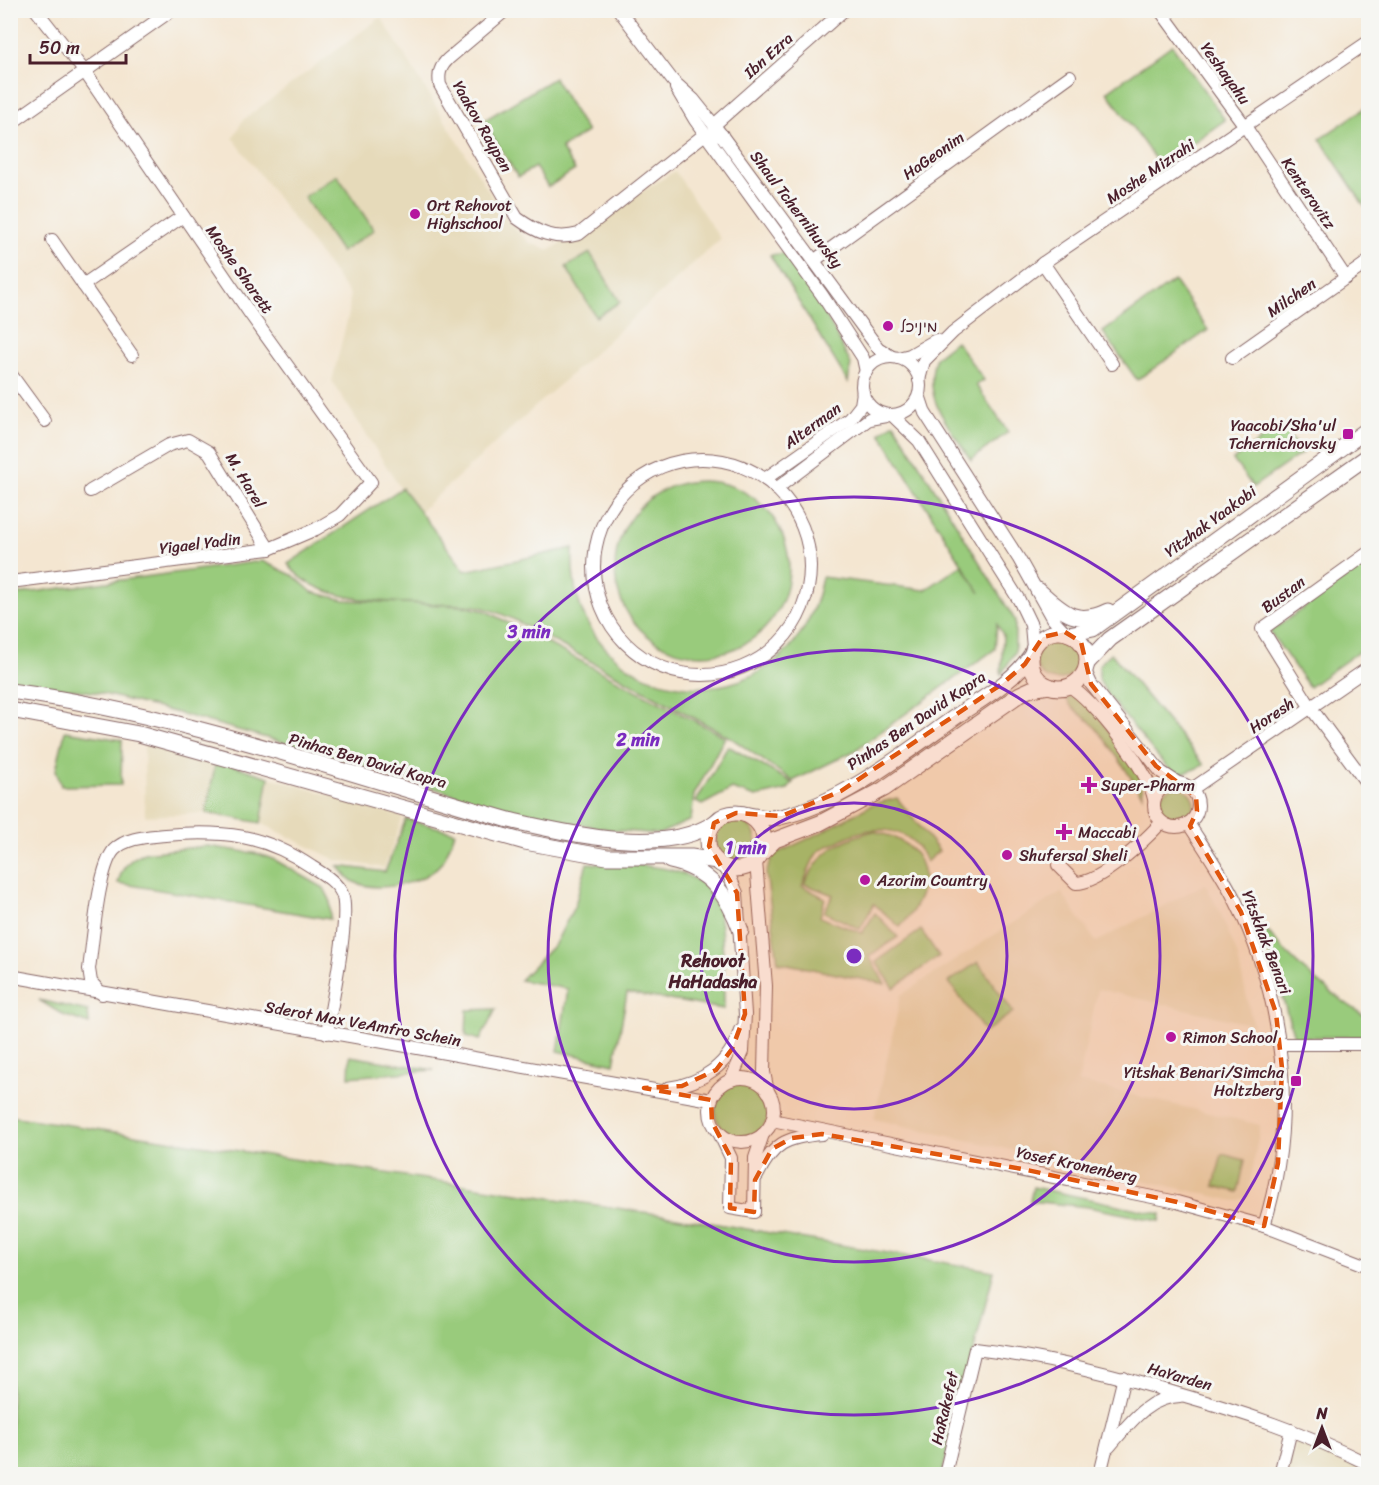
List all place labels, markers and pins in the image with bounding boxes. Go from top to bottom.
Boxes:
place label: Ort Rehovot Highschool [427,191,512,238]
marker: Ort Rehovot Highschool [408,207,422,221]
place label: מיניכל [900,312,938,341]
marker: מיניכל [881,319,895,333]
place label: Yaacobi/Sha'ul Tchernichovsky [1228,411,1337,458]
marker: Yaacobi/Sha'ul Tchernichovsky [1341,427,1355,441]
place label: Super-Pharm [1101,771,1195,800]
marker: Super-Pharm [1082,778,1096,792]
place label: Maccabi [1078,818,1137,847]
marker: Maccabi [1055,823,1073,841]
place label: Shufersal Sheli [1019,841,1128,870]
marker: Shufersal Sheli [1000,848,1014,862]
place label: Azorim Country [876,866,988,895]
marker: Azorim Country [858,873,872,887]
centre of rings [844,946,864,966]
place label: Rimon School [1183,1023,1278,1052]
marker: Rimon School [1164,1030,1178,1044]
place label: Yitshak Benari/Simcha Holtzberg [1124,1058,1285,1105]
marker: Yitshak Benari/Simcha Holtzberg [1289,1074,1303,1088]

